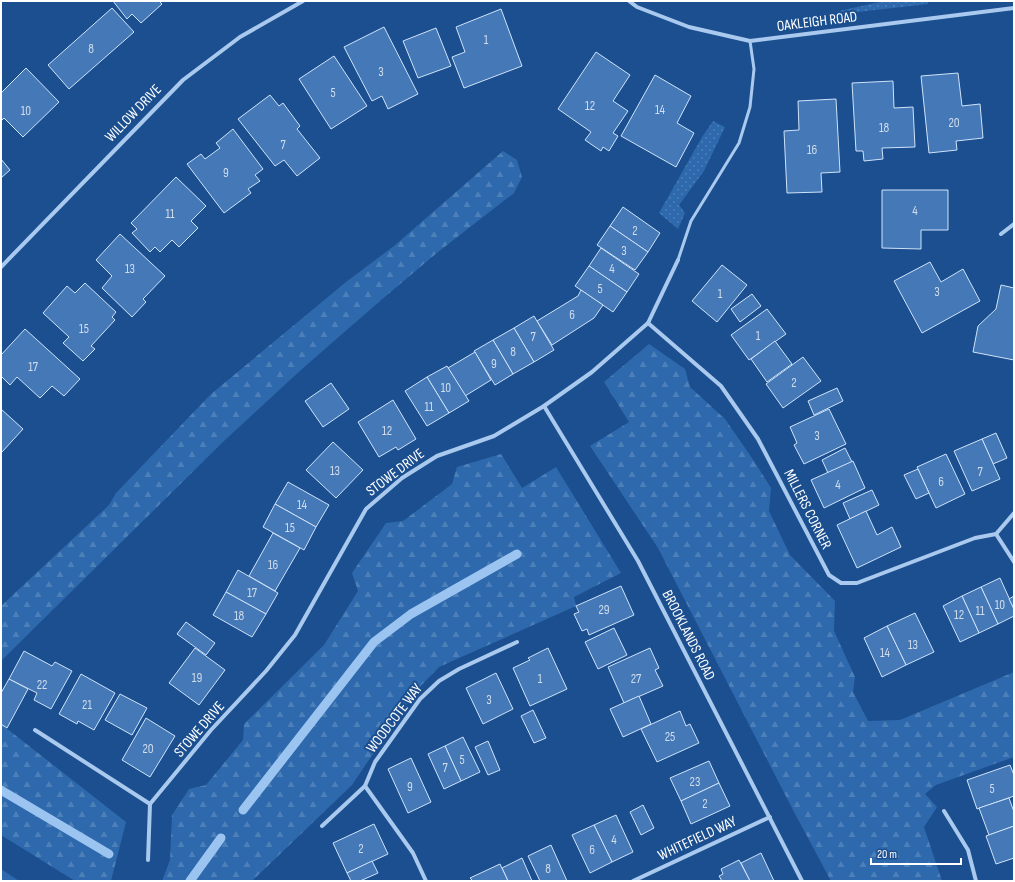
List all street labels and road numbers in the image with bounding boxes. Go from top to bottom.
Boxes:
street label: OAKLEIGH ROAD [776,7,858,36]
street label: WILLOW DRIVE [101,80,166,146]
street label: STOWE DRIVE [362,444,428,500]
street label: MILLERS CORNER [779,466,836,552]
street label: BROOKLANDS ROAD [658,587,719,684]
street label: WOODCOTE WAY [362,679,427,757]
street label: STOWE DRIVE [170,697,229,761]
street label: WHITEFIELD WAY [655,812,740,865]

